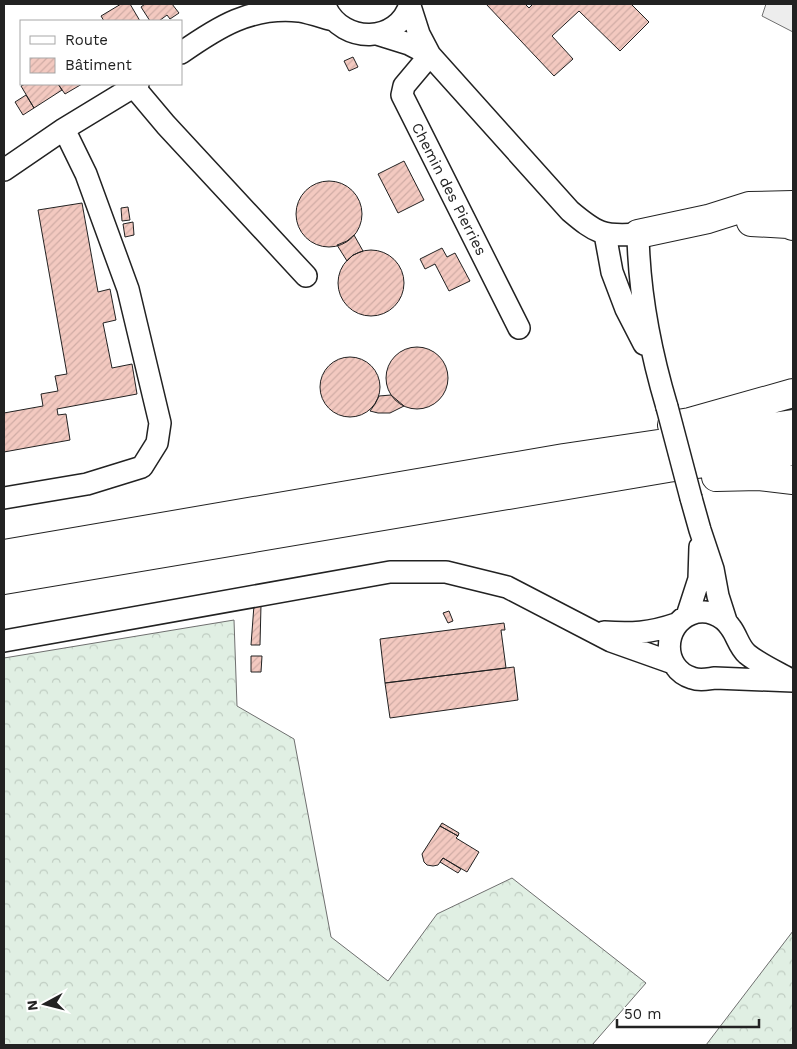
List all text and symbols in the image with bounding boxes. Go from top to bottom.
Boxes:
legend [20,20,182,85]
text: Route [65,31,108,49]
text: Bâtiment [65,56,132,74]
street label: Chemin des Pierries [408,120,490,258]
north arrow [20,979,70,1029]
scale bar [617,996,760,1028]
text: N [24,999,41,1012]
text: 50 m [624,1005,661,1023]

